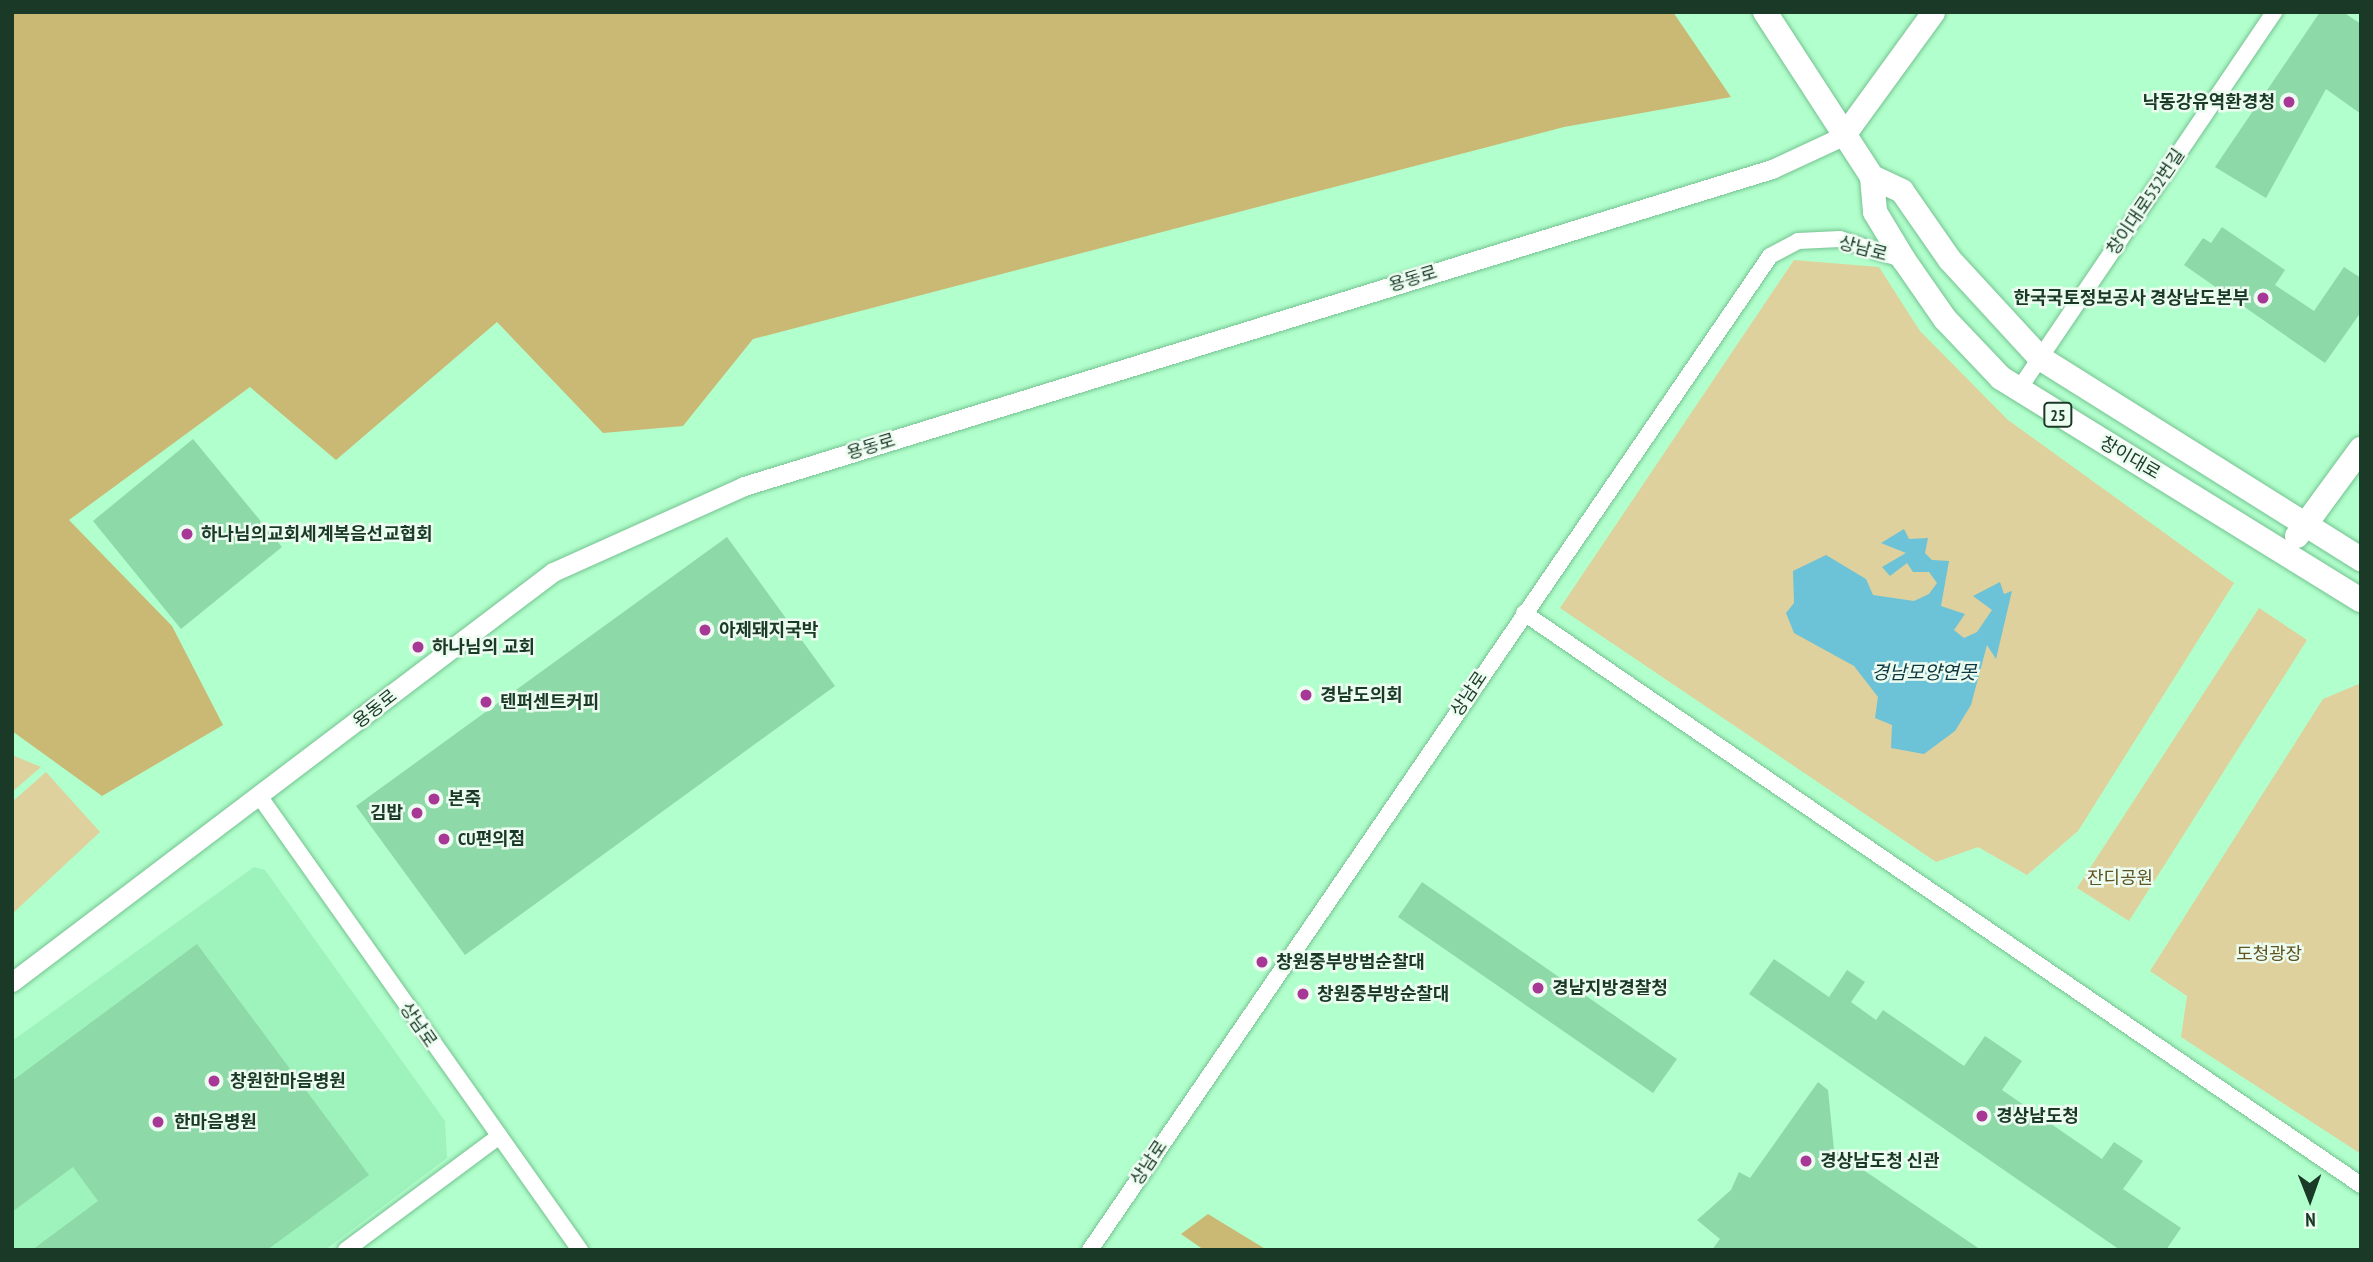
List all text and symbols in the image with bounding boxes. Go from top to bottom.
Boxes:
place label: 낙동강유역환경청 [2143,91,2275,113]
marker: 낙동강유역환경청 [2281,94,2297,110]
street label: 창이대로532번길 [2102,145,2190,259]
street label: 상남로 [1836,232,1890,266]
street label: 용동로 [1386,261,1440,297]
place label: 한국국토정보공사 경상남도본부 [2013,287,2249,309]
marker: 한국국토정보공사 경상남도본부 [2255,290,2271,306]
road number: 25 [2042,402,2074,428]
street label: 용동로 [844,429,898,465]
street label: 창이대로 [2096,432,2164,484]
place label: 하나님의교회세계복음선교협회 [201,523,433,545]
marker: 하나님의교회세계복음선교협회 [179,526,195,542]
place label: 아제돼지국박 [719,619,818,641]
marker: 아제돼지국박 [697,622,713,638]
place label: 하나님의 교회 [432,636,535,658]
marker: 하나님의 교회 [410,639,426,655]
water label: 경남모양연못 [1872,662,1976,684]
street label: 상남로 [1446,667,1492,721]
place label: 경남도의회 [1320,684,1403,706]
street label: 용동로 [349,685,401,733]
marker: 경남도의회 [1298,687,1314,703]
place label: 텐퍼센트커피 [500,691,599,713]
marker: 텐퍼센트커피 [478,694,494,710]
place label: 본죽 [448,788,481,810]
marker: 본죽 [426,791,442,807]
place label: 김밥 [370,802,403,824]
marker: 김밥 [409,805,425,821]
place label: CU편의점 [458,828,525,850]
marker: CU편의점 [436,831,452,847]
park label: 잔디공원 [2087,867,2153,889]
park label: 도청광장 [2236,943,2302,965]
place label: 창원중부방범순찰대 [1276,951,1425,973]
marker: 창원중부방범순찰대 [1254,954,1270,970]
place label: 경남지방경찰청 [1552,977,1668,999]
marker: 경남지방경찰청 [1530,980,1546,996]
place label: 창원중부방순찰대 [1317,983,1449,1005]
marker: 창원중부방순찰대 [1295,986,1311,1002]
street label: 상남로 [395,998,441,1052]
place label: 창원한마음병원 [230,1070,346,1092]
marker: 창원한마음병원 [204,1071,224,1091]
place label: 경상남도청 [1996,1105,2079,1127]
marker: 경상남도청 [1974,1108,1990,1124]
place label: 한마음병원 [174,1111,257,1133]
marker: 한마음병원 [148,1112,168,1132]
street label: 상남로 [1126,1136,1172,1190]
place label: 경상남도청 신관 [1820,1150,1940,1172]
marker: 경상남도청 신관 [1798,1153,1814,1169]
north arrow [2275,1164,2345,1234]
text: N [2305,1208,2316,1232]

